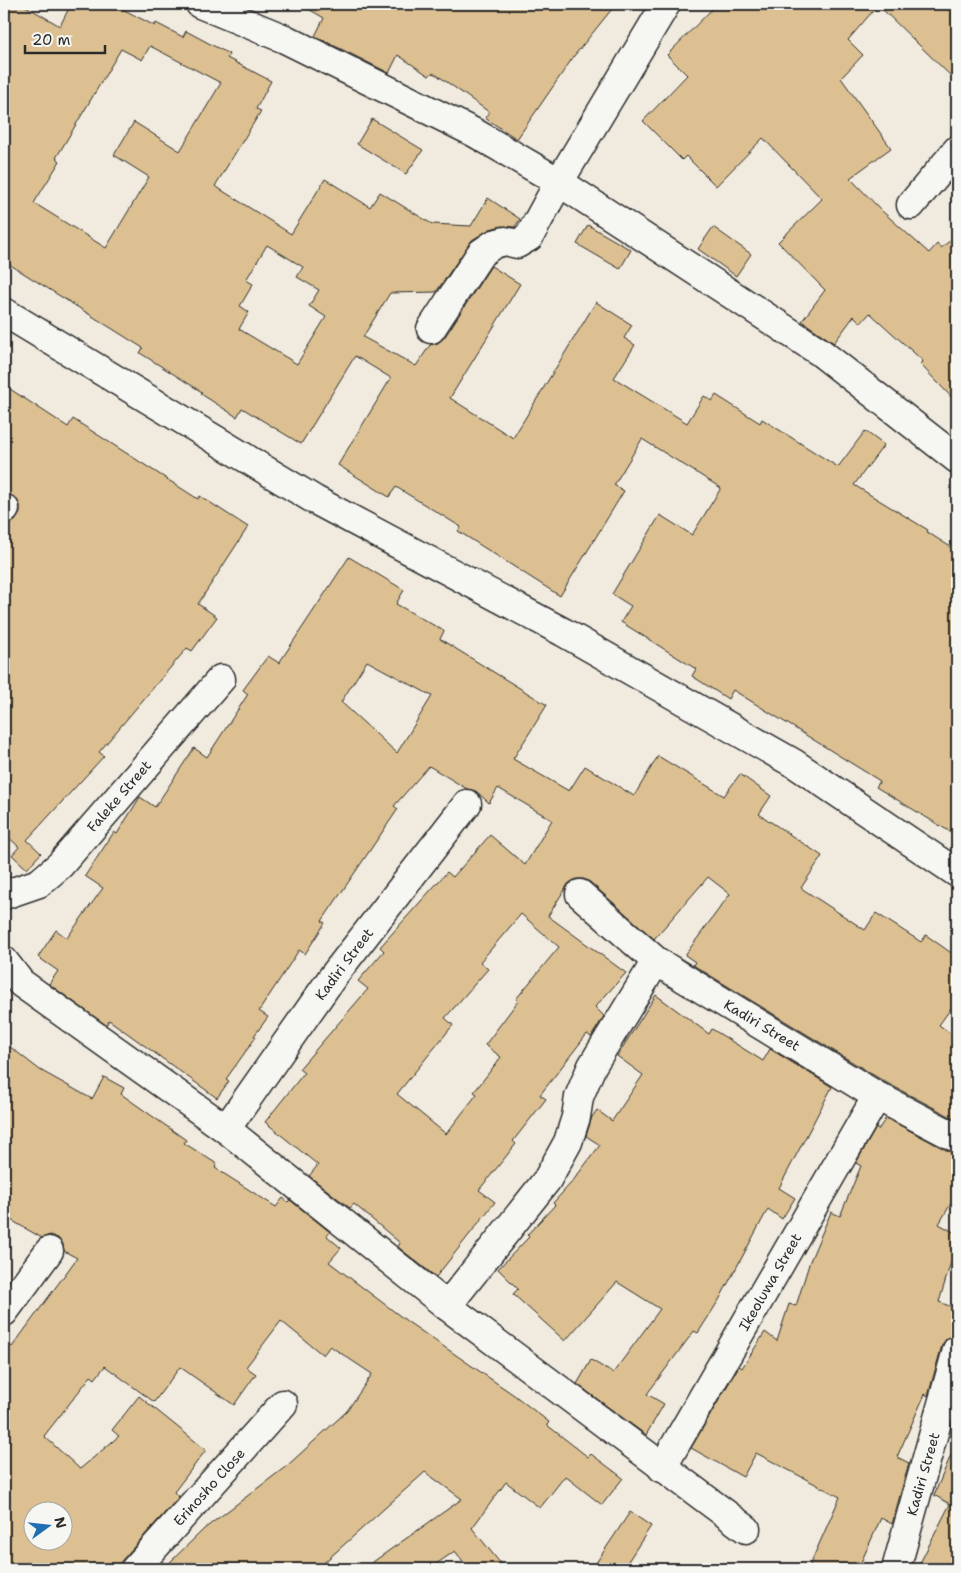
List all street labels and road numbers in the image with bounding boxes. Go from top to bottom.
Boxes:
street label: Faleke Street [83,756,155,836]
street label: Kadiri Street [311,924,377,1004]
street label: Kadiri Street [721,995,803,1055]
street label: Ikeoluwa Street [735,1230,805,1334]
street label: Kadiri Street [903,1430,943,1518]
street label: Erinosho Close [169,1444,249,1530]

